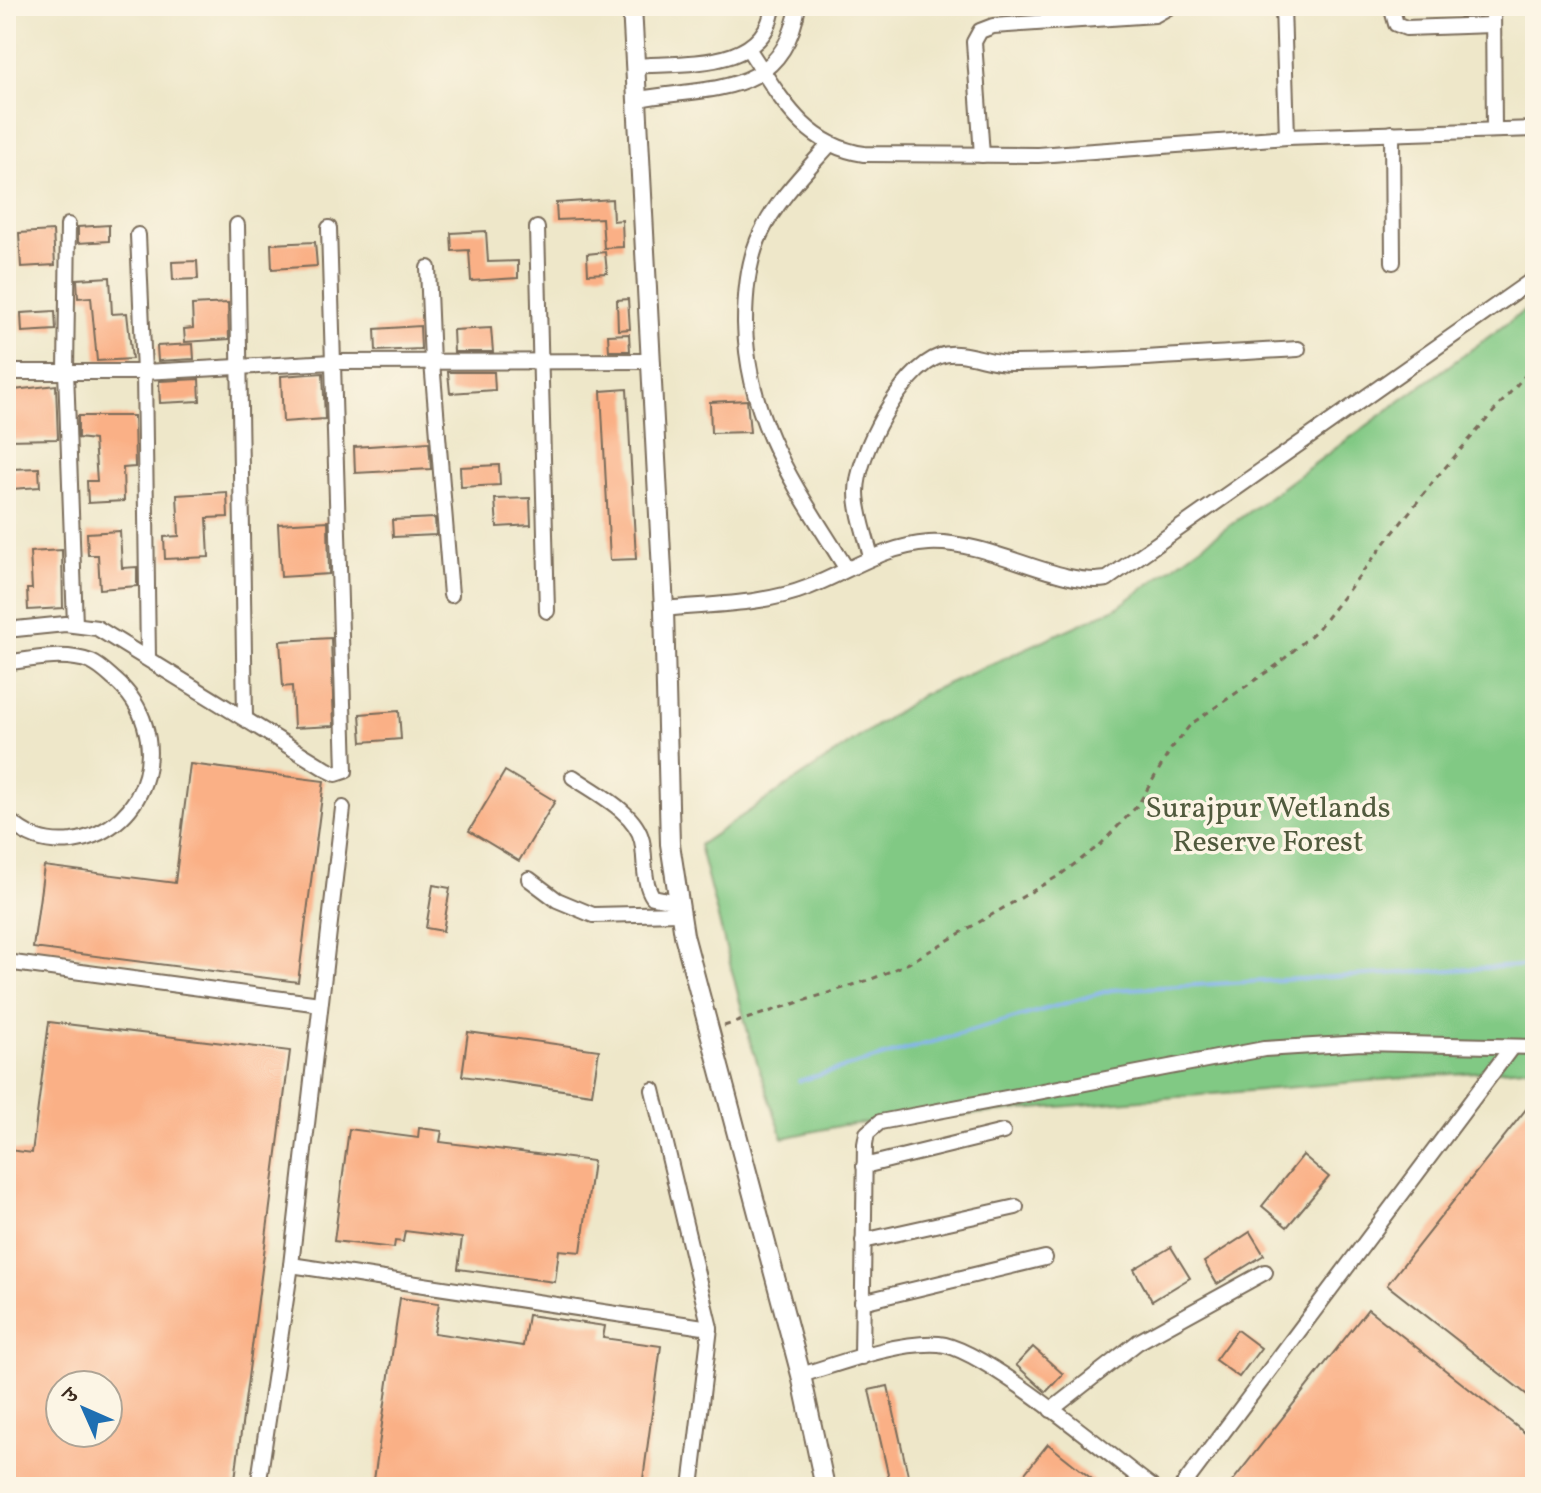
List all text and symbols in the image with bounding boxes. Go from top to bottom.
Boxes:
park label: Surajpur Wetlands Reserve Forest [1145,788,1391,864]
north arrow [44,1369,124,1449]
text: उ [55,1380,88,1413]

